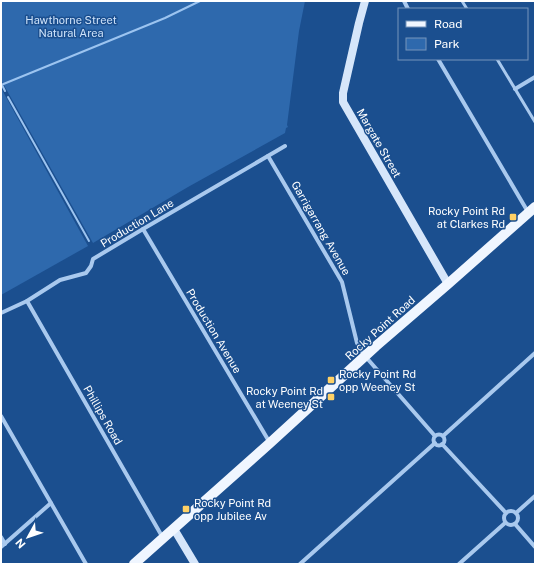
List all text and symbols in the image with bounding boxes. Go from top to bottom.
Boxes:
legend [398,8,528,60]
park label: Hawthorne Street Natural Area [25,14,117,39]
text: Road [434,17,462,31]
text: Park [434,37,460,51]
street label: Margate Street [354,106,404,180]
street label: Garrigarrang Avenue [289,179,353,277]
street label: Production Lane [98,196,176,250]
place label: Rocky Point Rd at Clarkes Rd [428,205,505,230]
marker: Rocky Point Rd at Clarkes Rd [508,212,518,222]
street label: Production Avenue [184,287,244,375]
street label: Rocky Point Road [343,294,417,362]
place label: Rocky Point Rd opp Weeney St [339,368,416,393]
marker: Rocky Point Rd opp Weeney St [326,375,336,385]
street label: Phillips Road [81,383,125,447]
place label: Rocky Point Rd at Weeney St [246,385,323,410]
marker: Rocky Point Rd at Weeney St [326,392,336,402]
place label: Rocky Point Rd opp Jubilee Av [194,497,271,522]
marker: Rocky Point Rd opp Jubilee Av [181,504,191,514]
north arrow [8,517,48,557]
text: N [13,536,28,551]

